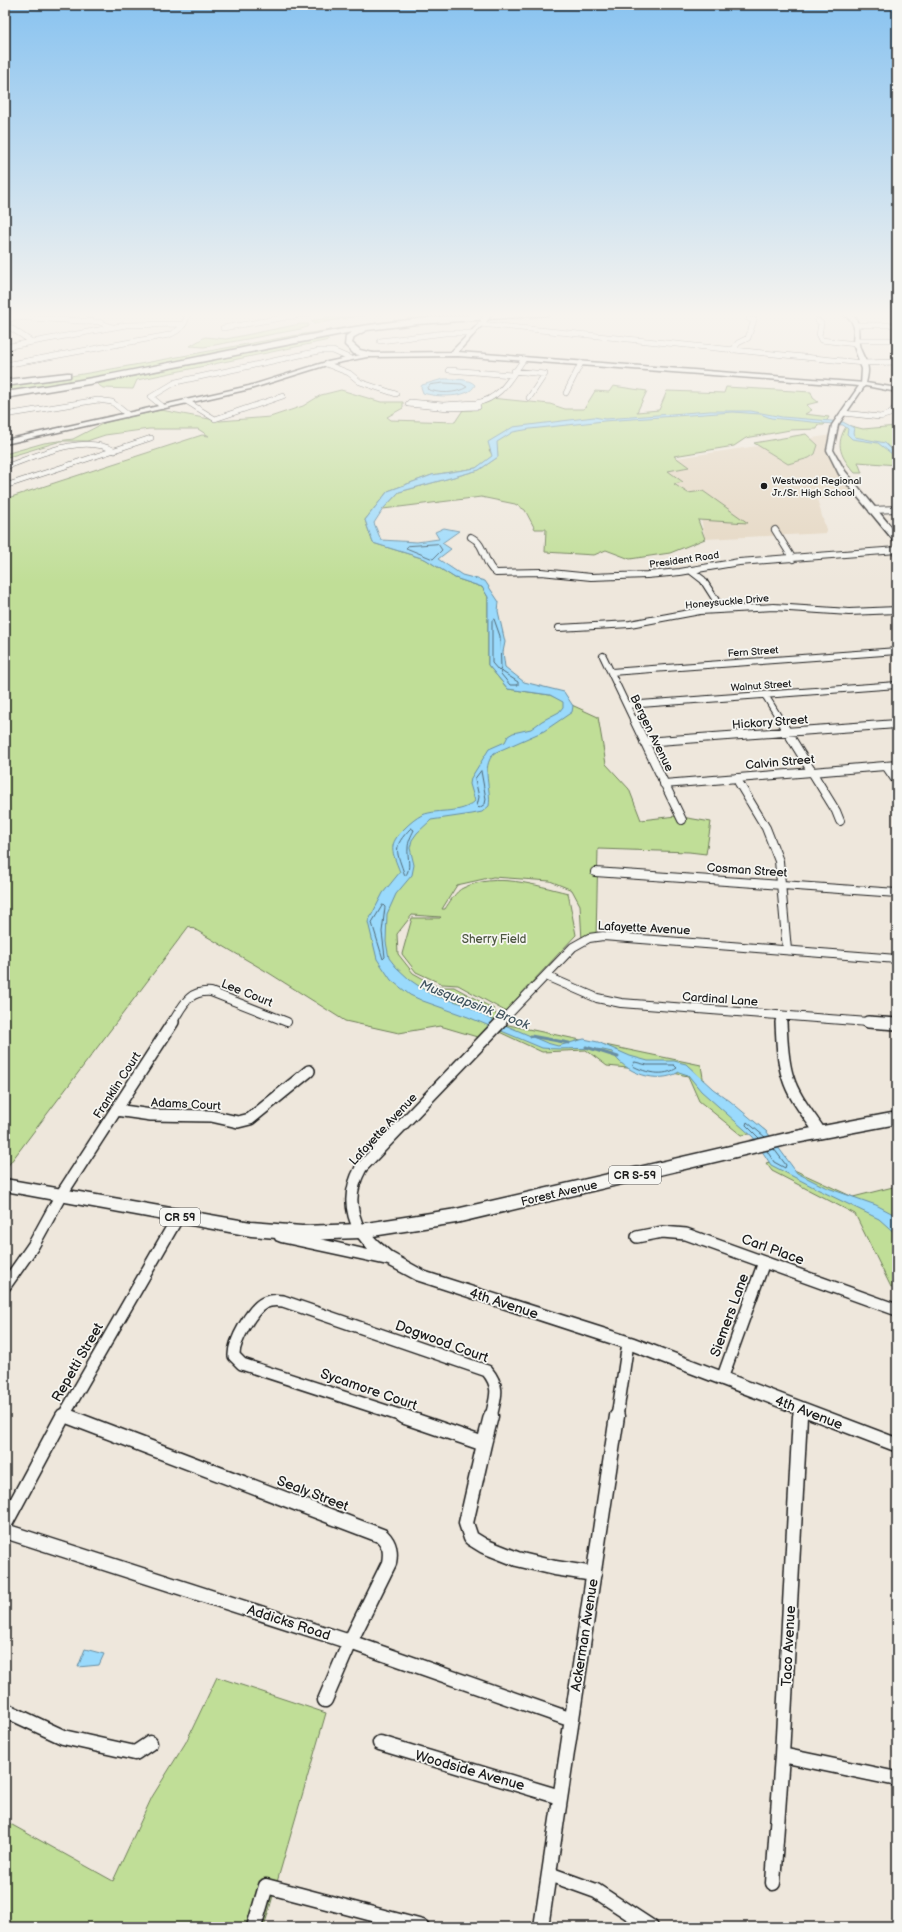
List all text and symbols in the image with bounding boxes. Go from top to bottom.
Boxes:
place label: Westwood Regional Jr./Sr. High School [772,475,861,499]
marker: Westwood Regional Jr./Sr. High School [759,481,769,491]
street label: President Road [649,549,720,571]
street label: Honeysuckle Drive [685,592,769,612]
street label: Fern Street [727,644,779,660]
street label: Walnut Street [730,678,792,694]
street label: Bergen Avenue [626,692,677,774]
street label: Hickory Street [732,712,809,733]
street label: Calvin Street [745,752,816,773]
street label: Cosman Street [706,860,788,881]
street label: Lafayette Avenue [597,919,691,938]
park label: Sherry Field [462,932,526,947]
street label: Lee Court [219,976,275,1011]
water label: Musquapsink Brook [418,977,532,1033]
street label: Cardinal Lane [682,989,758,1010]
street label: Franklin Court [90,1049,145,1121]
street label: Lafayette Avenue [346,1090,421,1168]
street label: Adams Court [151,1095,222,1114]
road number: CR S-59 [609,1166,661,1184]
street label: Forest Avenue [519,1177,599,1210]
road number: CR 59 [160,1208,200,1226]
street label: Carl Place [739,1230,806,1269]
street label: Siemers Lane [707,1271,752,1359]
street label: 4th Avenue [467,1284,540,1323]
street label: Dogwood Court [393,1317,491,1366]
street label: Repetti Street [48,1319,107,1405]
street label: Sycamore Court [318,1365,420,1414]
street label: 4th Avenue [772,1392,845,1433]
street label: Sealy Street [275,1472,352,1515]
street label: Ackerman Avenue [567,1578,602,1693]
street label: Addicks Road [245,1601,333,1644]
street label: Taco Avenue [778,1605,799,1687]
street label: Woodside Avenue [413,1747,527,1794]

